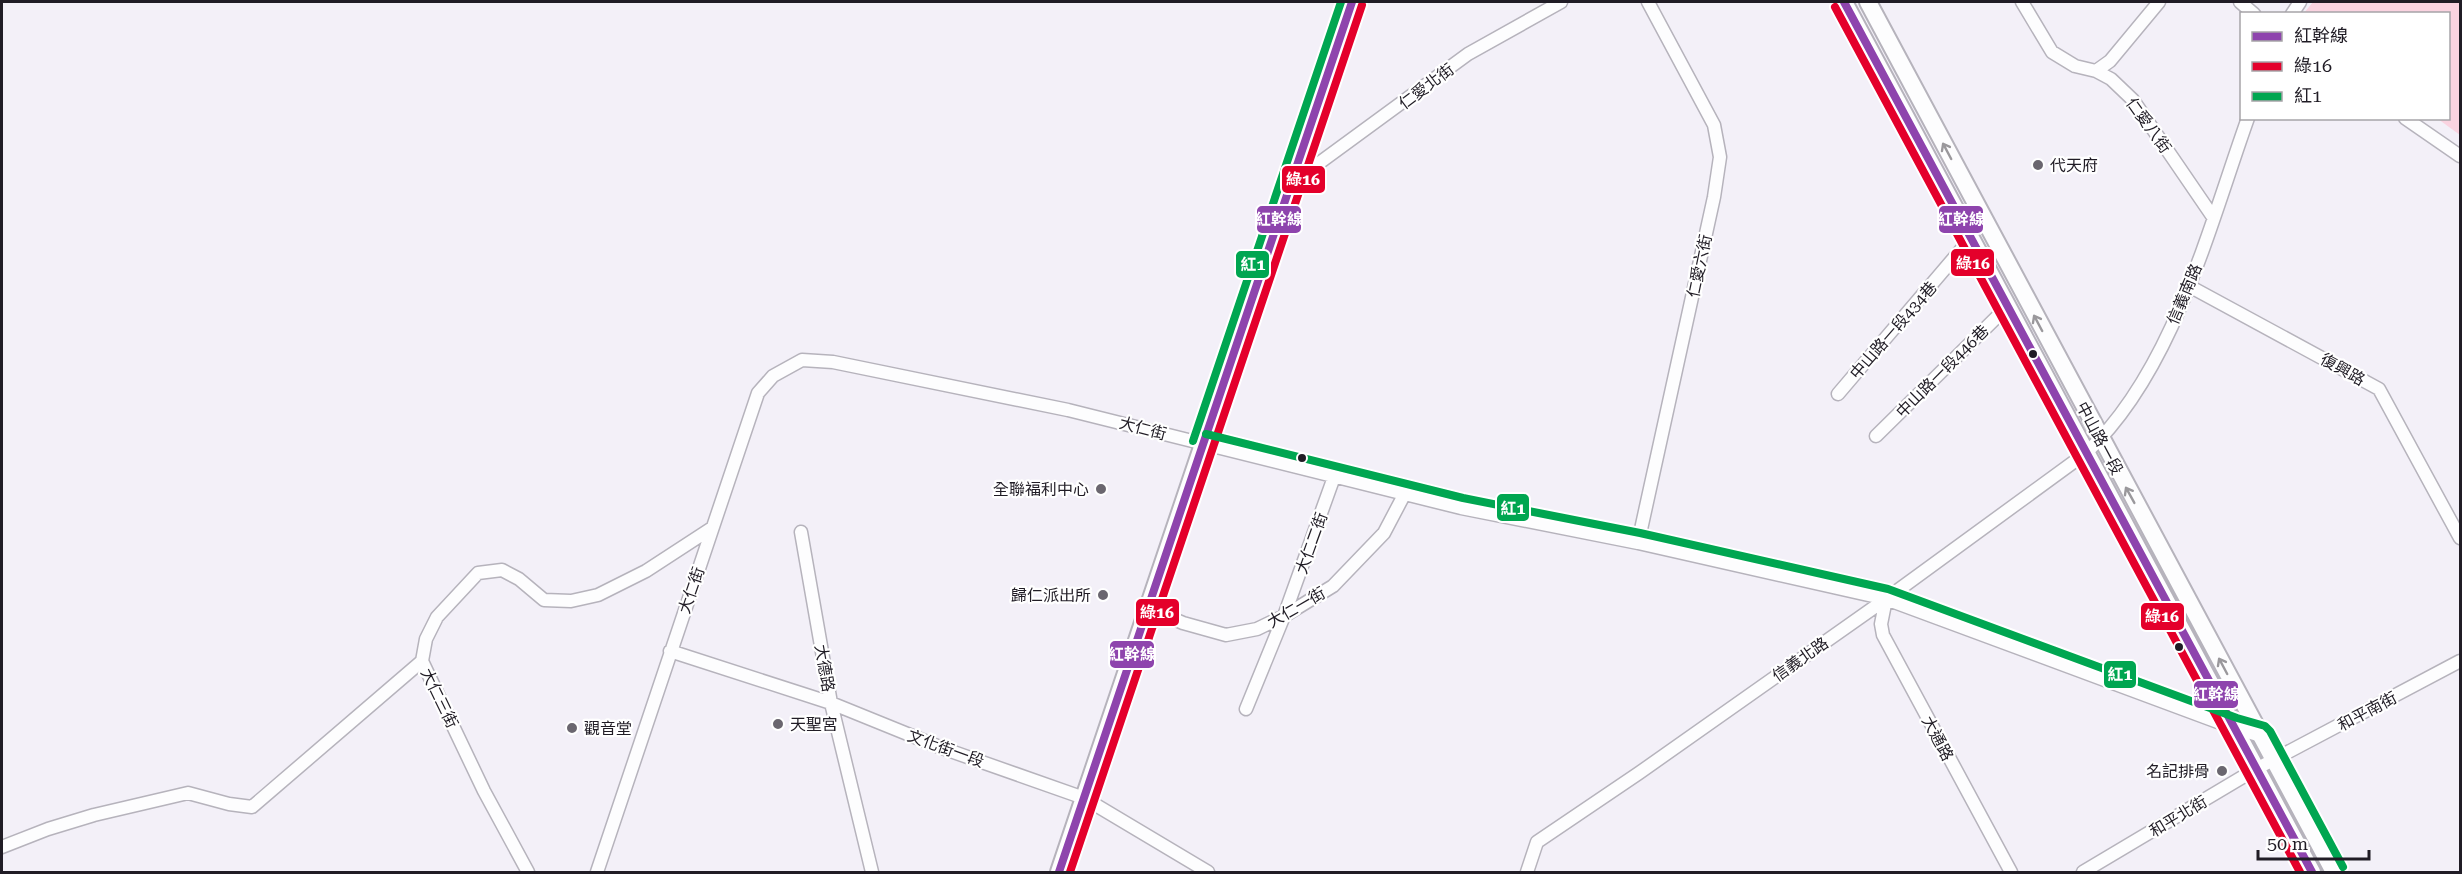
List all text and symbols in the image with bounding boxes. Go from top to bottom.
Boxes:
legend [2240,12,2450,120]
text: 紅幹線 [2294,25,2348,46]
text: 綠16 [2294,55,2332,76]
street label: 仁愛北街 [1395,60,1458,113]
text: 紅1 [2294,85,2322,106]
street label: 仁愛八街 [2122,94,2175,157]
one-way arrow [1941,142,1952,160]
place label: 代天府 [2050,156,2098,175]
marker: 代天府 [2031,158,2045,172]
line badge: 綠16 [1281,165,1326,194]
text: 綠16 [1286,170,1320,189]
line badge: 紅幹線 [1256,205,1302,234]
line badge: 紅幹線 [1938,205,1984,234]
text: 紅幹線 [1255,210,1303,229]
text: 紅幹線 [1937,210,1985,229]
street label: 仁愛六街 [1684,233,1715,299]
line badge: 綠16 [1950,248,1995,277]
line badge: 紅1 [1235,250,1270,279]
text: 綠16 [1956,254,1990,273]
text: 紅1 [1241,255,1266,274]
street label: 信義南路 [2163,261,2206,327]
street label: 中山路一段434巷 [1846,278,1941,383]
one-way arrow [2032,315,2044,332]
street label: 中山路一段446巷 [1892,321,1993,422]
unlabelled marker [2027,348,2039,360]
street label: 復興路 [2317,349,2368,389]
street label: 中山路一段 [2072,398,2127,478]
street label: 大仁街 [1117,413,1169,444]
unlabelled marker [1296,452,1308,464]
place label: 全聯福利中心 [993,480,1089,499]
marker: 全聯福利中心 [1094,482,1108,496]
one-way arrow [2124,486,2135,504]
line badge: 紅1 [1496,493,1530,522]
text: 紅1 [1501,499,1526,518]
street label: 大仁二街 [1292,510,1331,576]
street label: 大仁街 [675,564,708,616]
street label: 大仁一街 [1264,583,1329,632]
place label: 歸仁派出所 [1011,586,1091,605]
marker: 歸仁派出所 [1096,588,1110,602]
line badge: 綠16 [1135,598,1180,627]
line badge: 綠16 [2140,602,2185,631]
text: 綠16 [1140,603,1174,622]
text: 綠16 [2145,607,2179,626]
street label: 信義北路 [1769,633,1832,686]
line badge: 紅幹線 [1109,640,1155,669]
unlabelled marker [2173,641,2185,653]
street label: 大德路 [811,643,838,693]
text: 紅幹線 [1108,645,1156,664]
one-way arrow [2217,658,2229,675]
line badge: 紅1 [2103,660,2137,689]
street label: 大仁三街 [417,665,462,731]
text: 紅1 [2108,665,2133,684]
line badge: 紅幹線 [2193,680,2239,709]
text: 紅幹線 [2192,685,2240,704]
street label: 和平南街 [2335,688,2400,735]
street label: 大通路 [1918,713,1957,764]
place label: 天聖宮 [790,715,838,734]
marker: 天聖宮 [771,717,785,731]
place label: 觀音堂 [584,719,632,738]
marker: 觀音堂 [565,721,579,735]
street label: 文化街一段 [905,726,987,771]
place label: 名記排骨 [2146,762,2210,781]
marker: 名記排骨 [2215,764,2229,778]
street label: 和平北街 [2146,792,2211,841]
scale bar [2258,823,2369,861]
text: 50 m [2267,833,2308,854]

